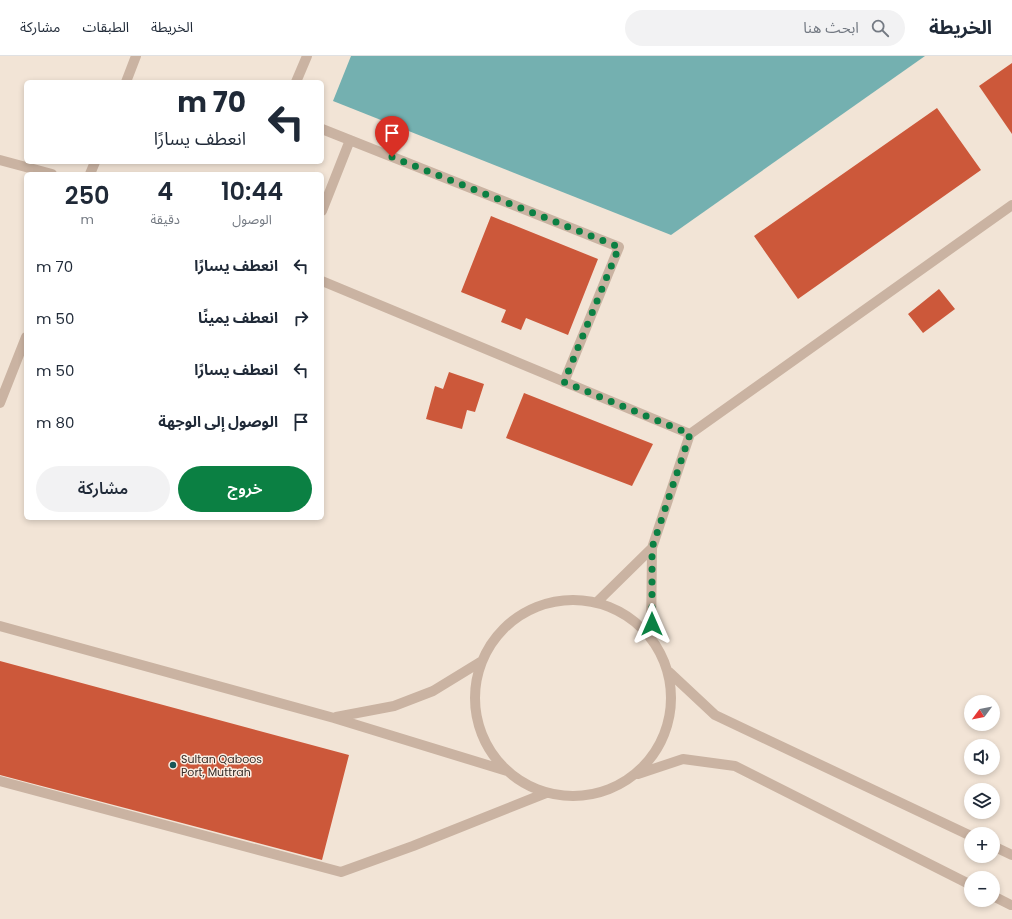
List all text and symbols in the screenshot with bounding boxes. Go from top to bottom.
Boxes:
search box [625,10,905,46]
text: الخريطة [929,14,992,41]
text: مشاركة [20,17,60,37]
text: الطبقات [82,17,129,37]
text: الخريطة [151,17,193,37]
text: ابحث هنا [803,17,859,38]
icon: search [869,17,891,39]
text: 70 m [177,83,246,122]
icon: left [260,96,312,148]
pin [375,116,409,157]
icon: arrive [381,122,403,144]
text: انعطف يسارًا [154,126,246,151]
text: 4 [157,175,173,208]
text: 10:44 [221,175,283,208]
text: 250 [65,179,110,212]
text: m [81,210,94,229]
text: دقيقة [150,210,180,229]
text: الوصول [232,210,272,229]
text: انعطف يسارًا [194,255,278,276]
icon: left [290,255,312,277]
text: 70 m [36,256,73,277]
text: انعطف يمينًا [198,307,278,328]
icon: right [290,307,312,329]
text: 50 m [36,308,74,329]
text: انعطف يسارًا [194,359,278,380]
icon: left [290,359,312,381]
text: 50 m [36,360,74,381]
text: الوصول إلى الوجهة [158,411,278,432]
icon: arrive [290,411,312,433]
text: 80 m [36,412,74,433]
button: مشاركة [36,466,170,512]
button: خروج [178,466,312,512]
position arrow [631,603,673,645]
north arrow [964,695,1000,731]
map controls [964,695,1000,907]
button: sound [964,739,1000,775]
place label: Sultan Qaboos Port, Muttrah [181,751,262,780]
marker: Sultan Qaboos Port, Muttrah [168,760,178,770]
button: layers [964,783,1000,819]
button: + [964,827,1000,863]
button: − [964,871,1000,907]

